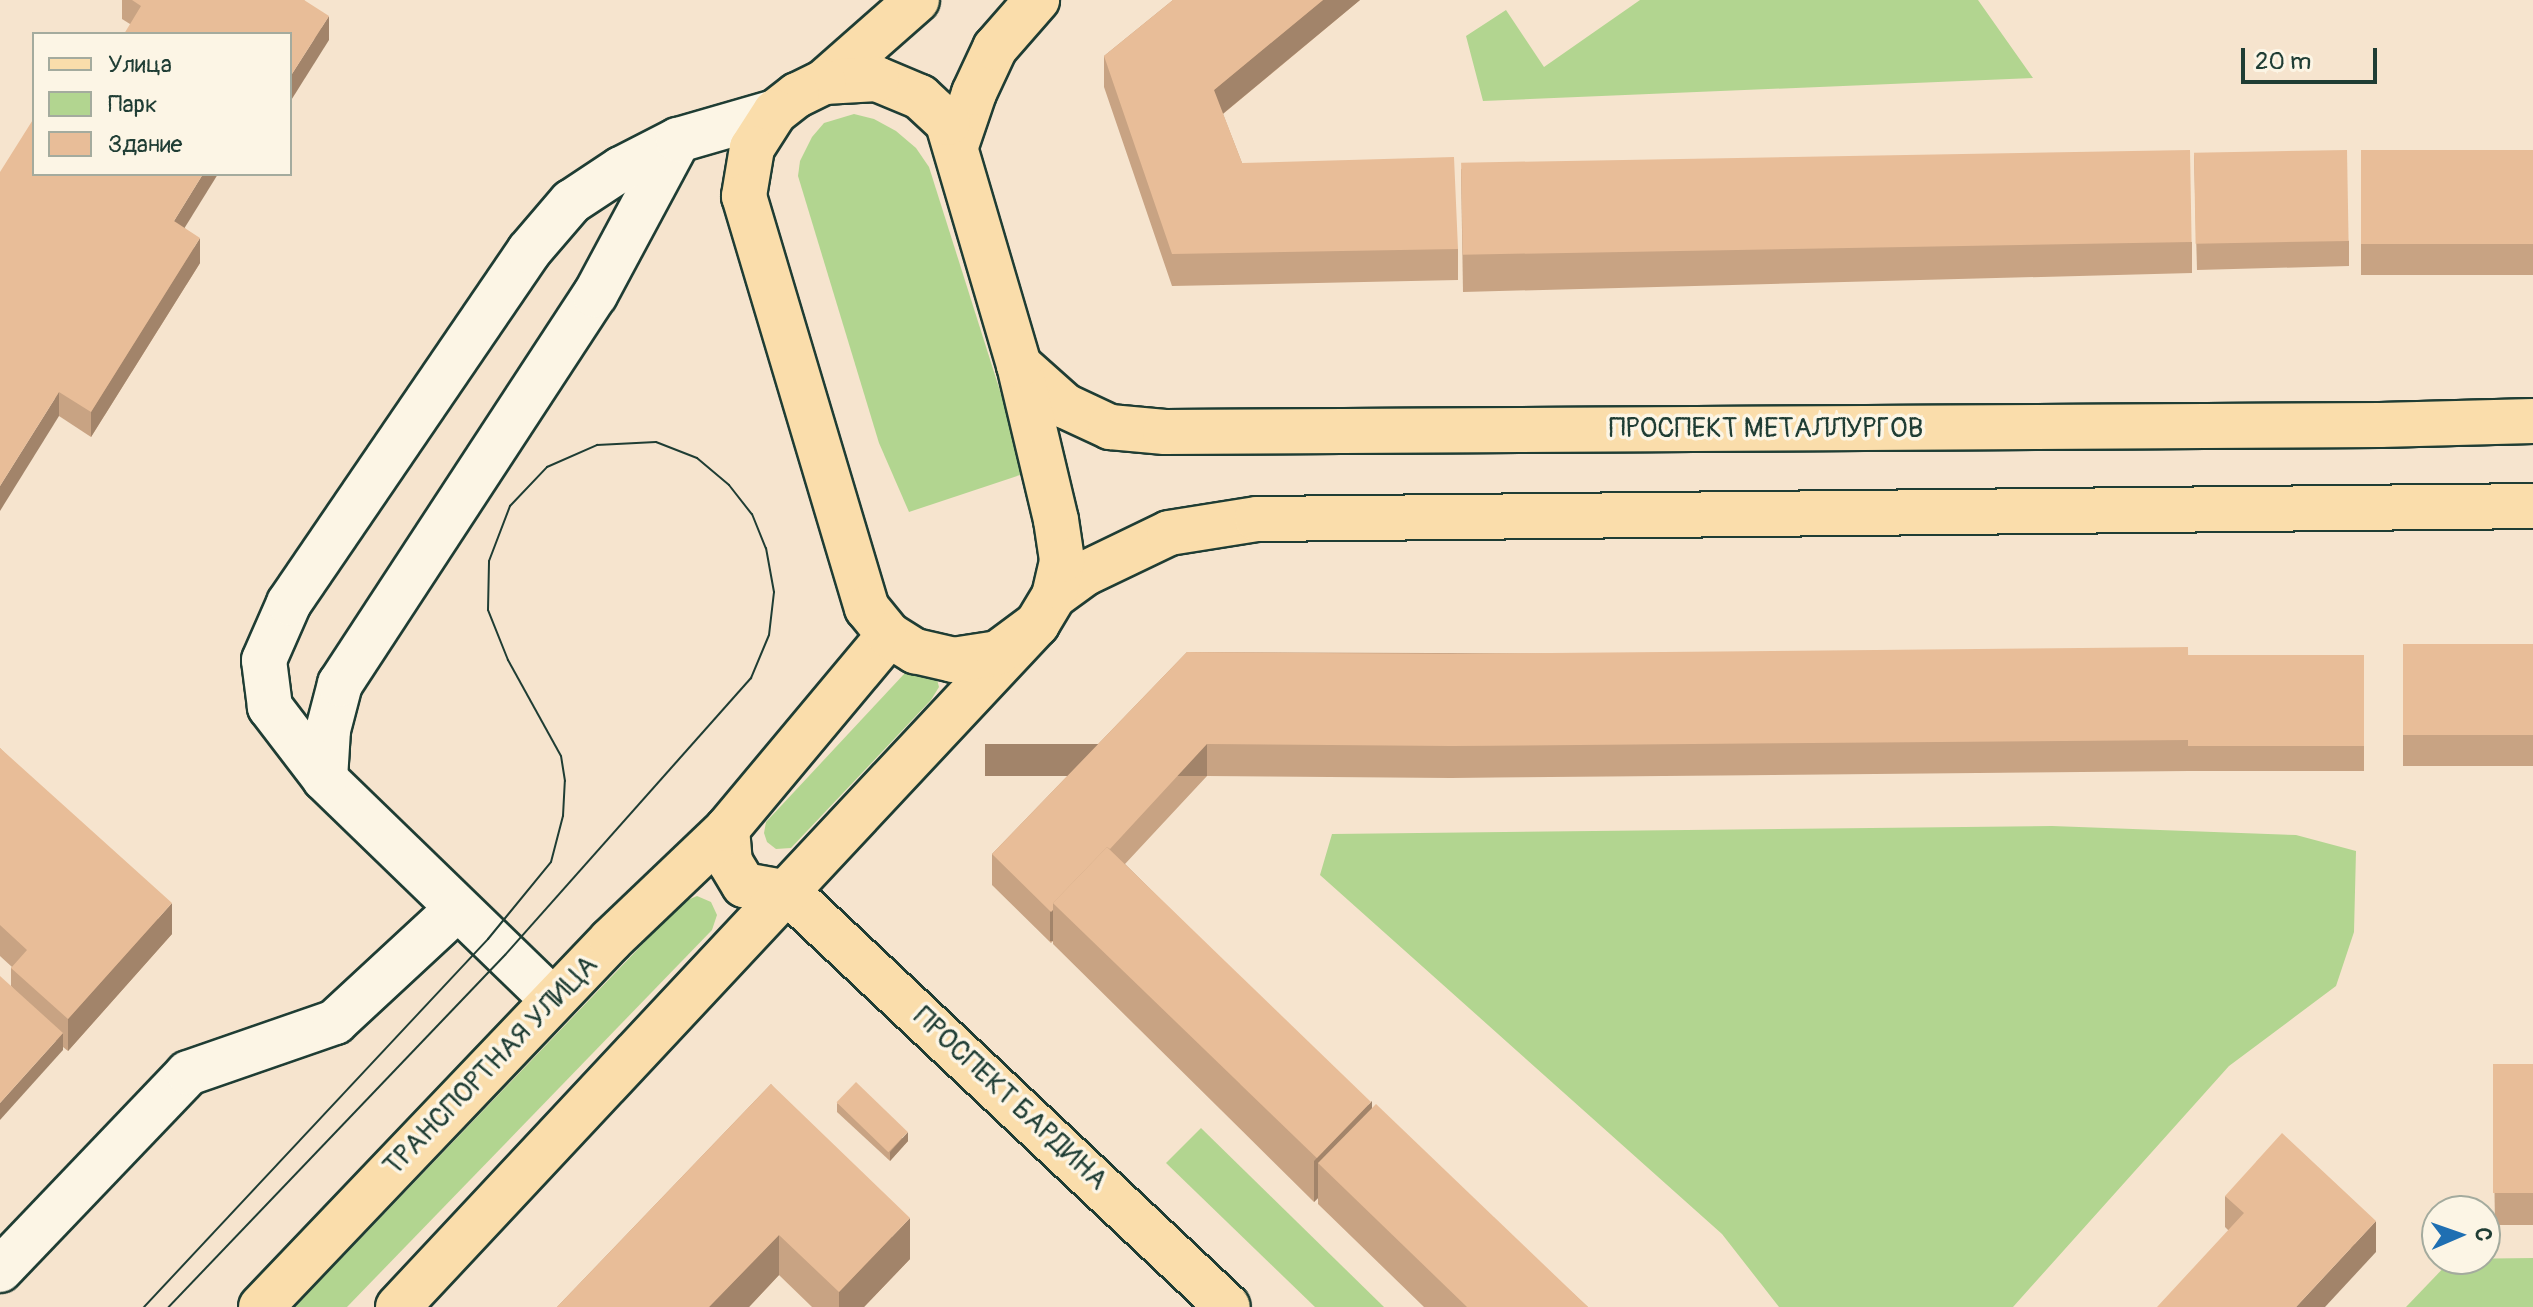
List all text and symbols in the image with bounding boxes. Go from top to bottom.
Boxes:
legend [32,32,292,176]
scale bar [2245,32,2381,82]
text: 20 m [2255,47,2311,76]
text: Улица [108,50,172,79]
text: Парк [108,90,157,119]
text: Здание [108,130,182,159]
street label: ПРОСПЕКТ МЕТАЛЛУРГОВ [1609,412,1923,446]
street label: ТРАНСПОРТНАЯ УЛИЦА [377,949,605,1183]
street label: ПРОСПЕКТ БАРДИНА [906,1000,1114,1198]
north arrow [2421,1195,2501,1275]
text: С [2469,1227,2497,1241]

